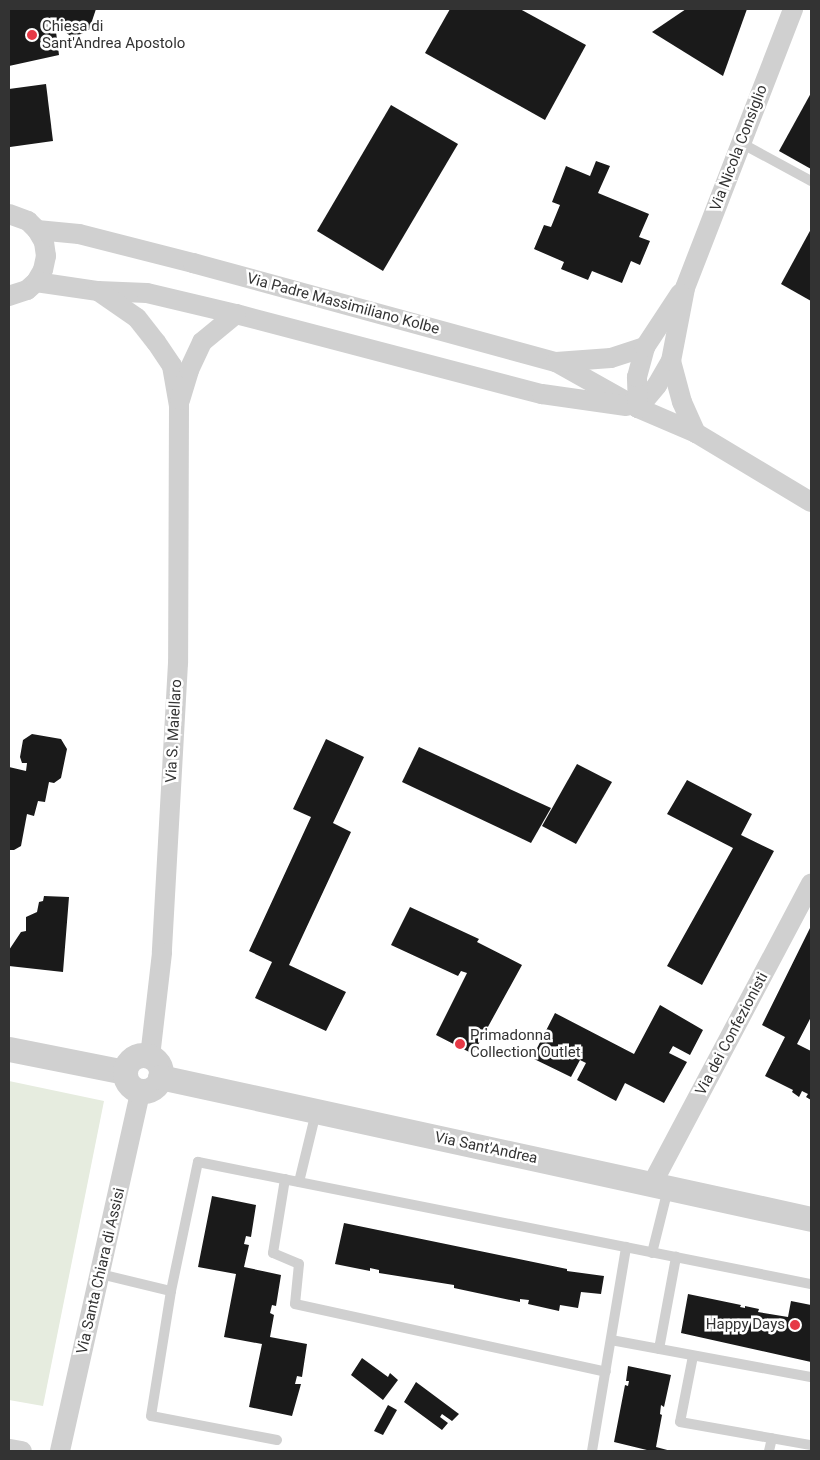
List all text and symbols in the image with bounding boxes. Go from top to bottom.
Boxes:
place label: Chiesa di Sant'Andrea Apostolo [42,17,185,52]
marker: Chiesa di Sant'Andrea Apostolo [26,29,38,41]
street label: Via Nicola Consiglio [707,82,771,214]
street label: Via Padre Massimiliano Kolbe [245,270,441,338]
street label: Via S. Maiellaro [162,679,186,783]
street label: Via dei Confezionisti [692,970,772,1098]
place label: Primadonna Collection Outlet [470,1026,581,1061]
marker: Primadonna Collection Outlet [454,1038,466,1050]
street label: Via Sant'Andrea [433,1128,539,1168]
street label: Via Santa Chiara di Assisi [73,1186,129,1356]
place label: Happy Days [706,1316,785,1334]
marker: Happy Days [789,1319,801,1331]

